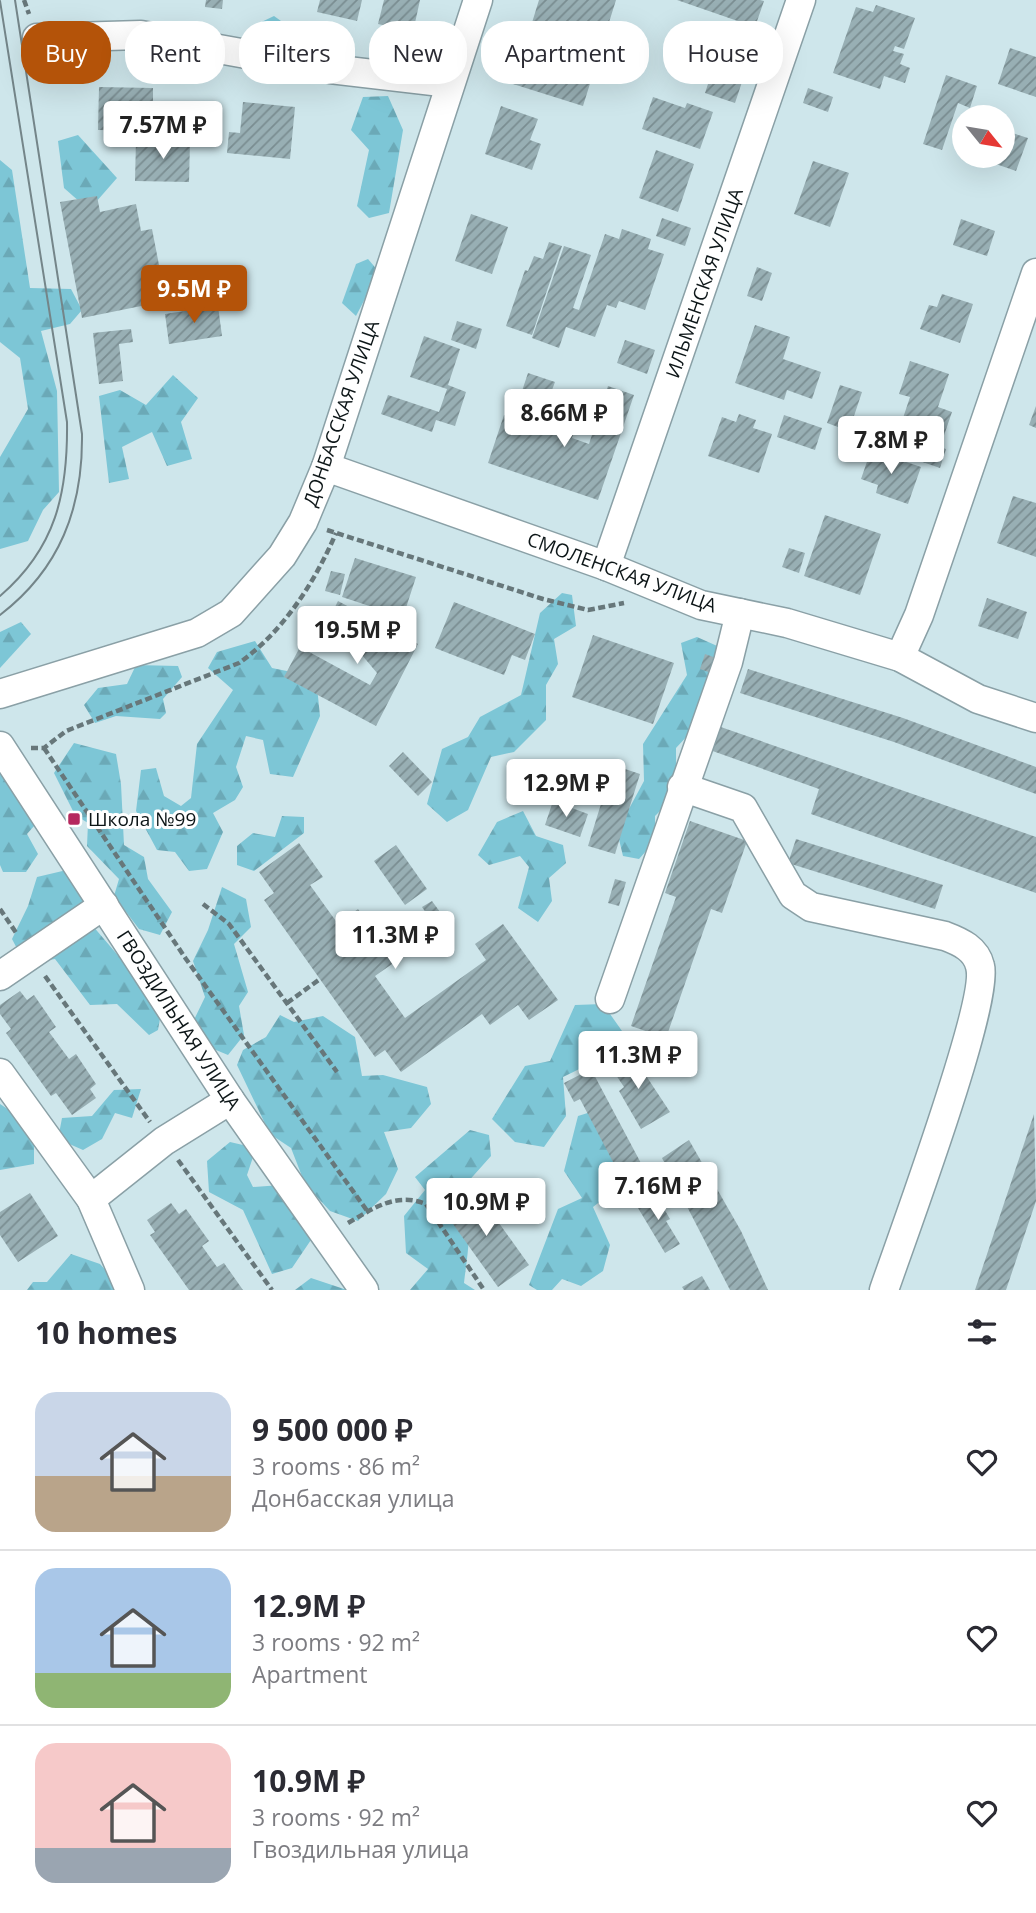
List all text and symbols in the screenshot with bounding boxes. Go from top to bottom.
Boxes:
chip: Buy [21,21,111,84]
chip: Rent [125,21,225,84]
chip: Filters [239,21,355,84]
chip: New [369,21,467,84]
chip: Apartment [481,21,649,84]
chip: House [663,21,783,84]
pin: 7.57M ₽ [98,102,228,161]
north arrow [952,105,1015,168]
map controls [952,105,1015,168]
text: 7.57M ₽ [119,108,207,140]
street label: ИЛЬМЕНСКАЯ УЛИЦА [659,184,749,382]
pin: 9.5M ₽ [137,266,251,325]
text: 9.5M ₽ [157,272,231,304]
street label: ДОНБАССКАЯ УЛИЦА [297,316,385,510]
pin: 8.66M ₽ [499,390,629,449]
text: 8.66M ₽ [520,396,608,428]
pin: 7.8M ₽ [834,416,948,476]
text: 7.8M ₽ [854,423,928,455]
street label: СМОЛЕНСКАЯ УЛИЦА [524,526,720,618]
pin: 19.5M ₽ [292,606,422,666]
text: 19.5M ₽ [313,613,401,645]
pin: 12.9M ₽ [501,760,631,819]
text: 12.9M ₽ [522,766,610,798]
place label: Школа №99 [88,806,196,832]
marker: Школа №99 [66,811,82,827]
pin: 11.3M ₽ [330,912,460,971]
text: 11.3M ₽ [351,918,439,950]
street label: ГВОЗДИЛЬНАЯ УЛИЦА [111,925,247,1115]
pin: 11.3M ₽ [573,1032,703,1091]
text: 11.3M ₽ [594,1038,682,1070]
pin: 7.16M ₽ [593,1162,723,1222]
text: 7.16M ₽ [614,1169,702,1201]
pin: 10.9M ₽ [421,1178,551,1238]
text: 10.9M ₽ [442,1185,530,1217]
text: 10 homes [35,1312,178,1353]
icon: filters [963,1313,1001,1351]
text: 9 500 000 ₽ [252,1409,413,1450]
icon: home [91,1420,175,1504]
icon: heart [963,1443,1001,1481]
text: 3 rooms · 86 m² [252,1450,420,1482]
text: Донбасская улица [252,1482,454,1514]
text: 12.9M ₽ [252,1585,366,1626]
icon: home [91,1596,175,1680]
icon: heart [963,1619,1001,1657]
text: 3 rooms · 92 m² [252,1626,420,1658]
text: Apartment [252,1658,368,1690]
text: 10.9M ₽ [252,1760,366,1801]
icon: home [91,1771,175,1855]
icon: heart [963,1794,1001,1832]
text: 3 rooms · 92 m² [252,1801,420,1833]
text: Гвоздильная улица [252,1833,469,1865]

